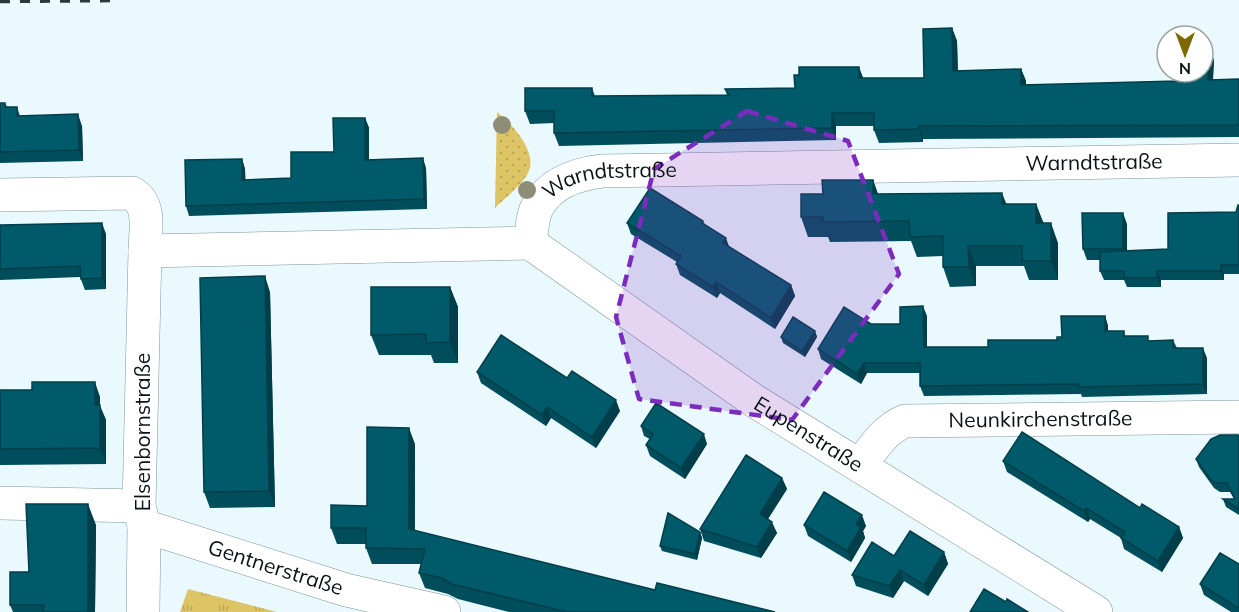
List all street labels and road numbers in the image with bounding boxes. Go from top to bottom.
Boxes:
street label: Warndtstraße [1025,147,1163,176]
street label: Warndtstraße [537,156,677,204]
street label: Elsenbornstraße [129,353,155,511]
street label: Eupenstraße [750,390,868,477]
street label: Neunkirchenstraße [948,404,1133,432]
street label: Gentnerstraße [205,533,347,600]

